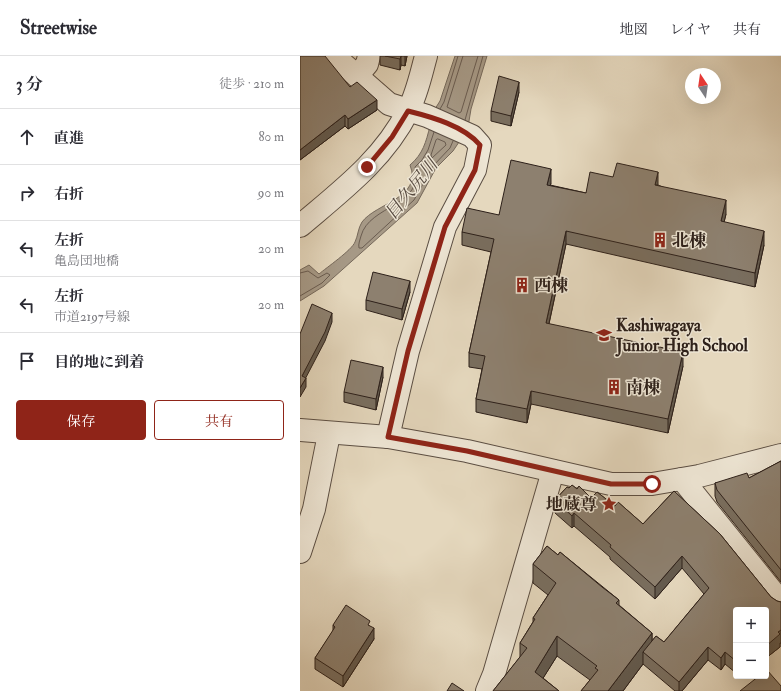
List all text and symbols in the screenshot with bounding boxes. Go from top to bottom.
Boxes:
text: Streetwise [20,16,97,40]
text: 地図 [620,21,648,38]
text: レイヤ [670,21,711,38]
text: 共有 [733,21,761,38]
north arrow [685,68,721,104]
text: 3 分 [16,74,43,95]
text: 徒歩 · 210 m [219,76,284,92]
icon: ahead [16,126,38,148]
text: 直進 [54,129,84,148]
text: 80 m [258,129,284,145]
water label: 目久尻川 [380,153,444,225]
route end [358,158,376,176]
icon: right [16,182,38,204]
text: 右折 [54,185,84,204]
text: 90 m [258,185,284,201]
place label: 北棟 [672,230,706,251]
text: 左折 [54,231,84,250]
building icon: 北棟 [651,231,669,249]
icon: left [16,238,38,260]
text: 20 m [258,241,284,257]
text: 亀島団地橋 [54,253,119,269]
place label: 西棟 [534,275,568,296]
building icon: 西棟 [513,276,531,294]
text: 左折 [54,287,84,306]
icon: left [16,294,38,316]
text: 20 m [258,297,284,313]
text: 市道2197号線 [54,309,130,325]
place label: Kashiwagaya Junior High School [615,315,748,357]
school or university icon: Kashiwagaya Junior High School [595,326,613,344]
icon: arrive [16,350,38,372]
text: 目的地に到着 [54,353,144,372]
place label: 南棟 [626,377,660,398]
building icon: 南棟 [605,378,623,396]
button: 保存 [16,400,146,440]
button: 共有 [154,400,284,440]
route start [643,475,661,493]
place label: 地蔵尊 [546,494,597,515]
place icon: 地蔵尊 [600,495,618,513]
map controls [733,607,769,679]
button: + [733,607,769,643]
button: − [733,643,769,679]

